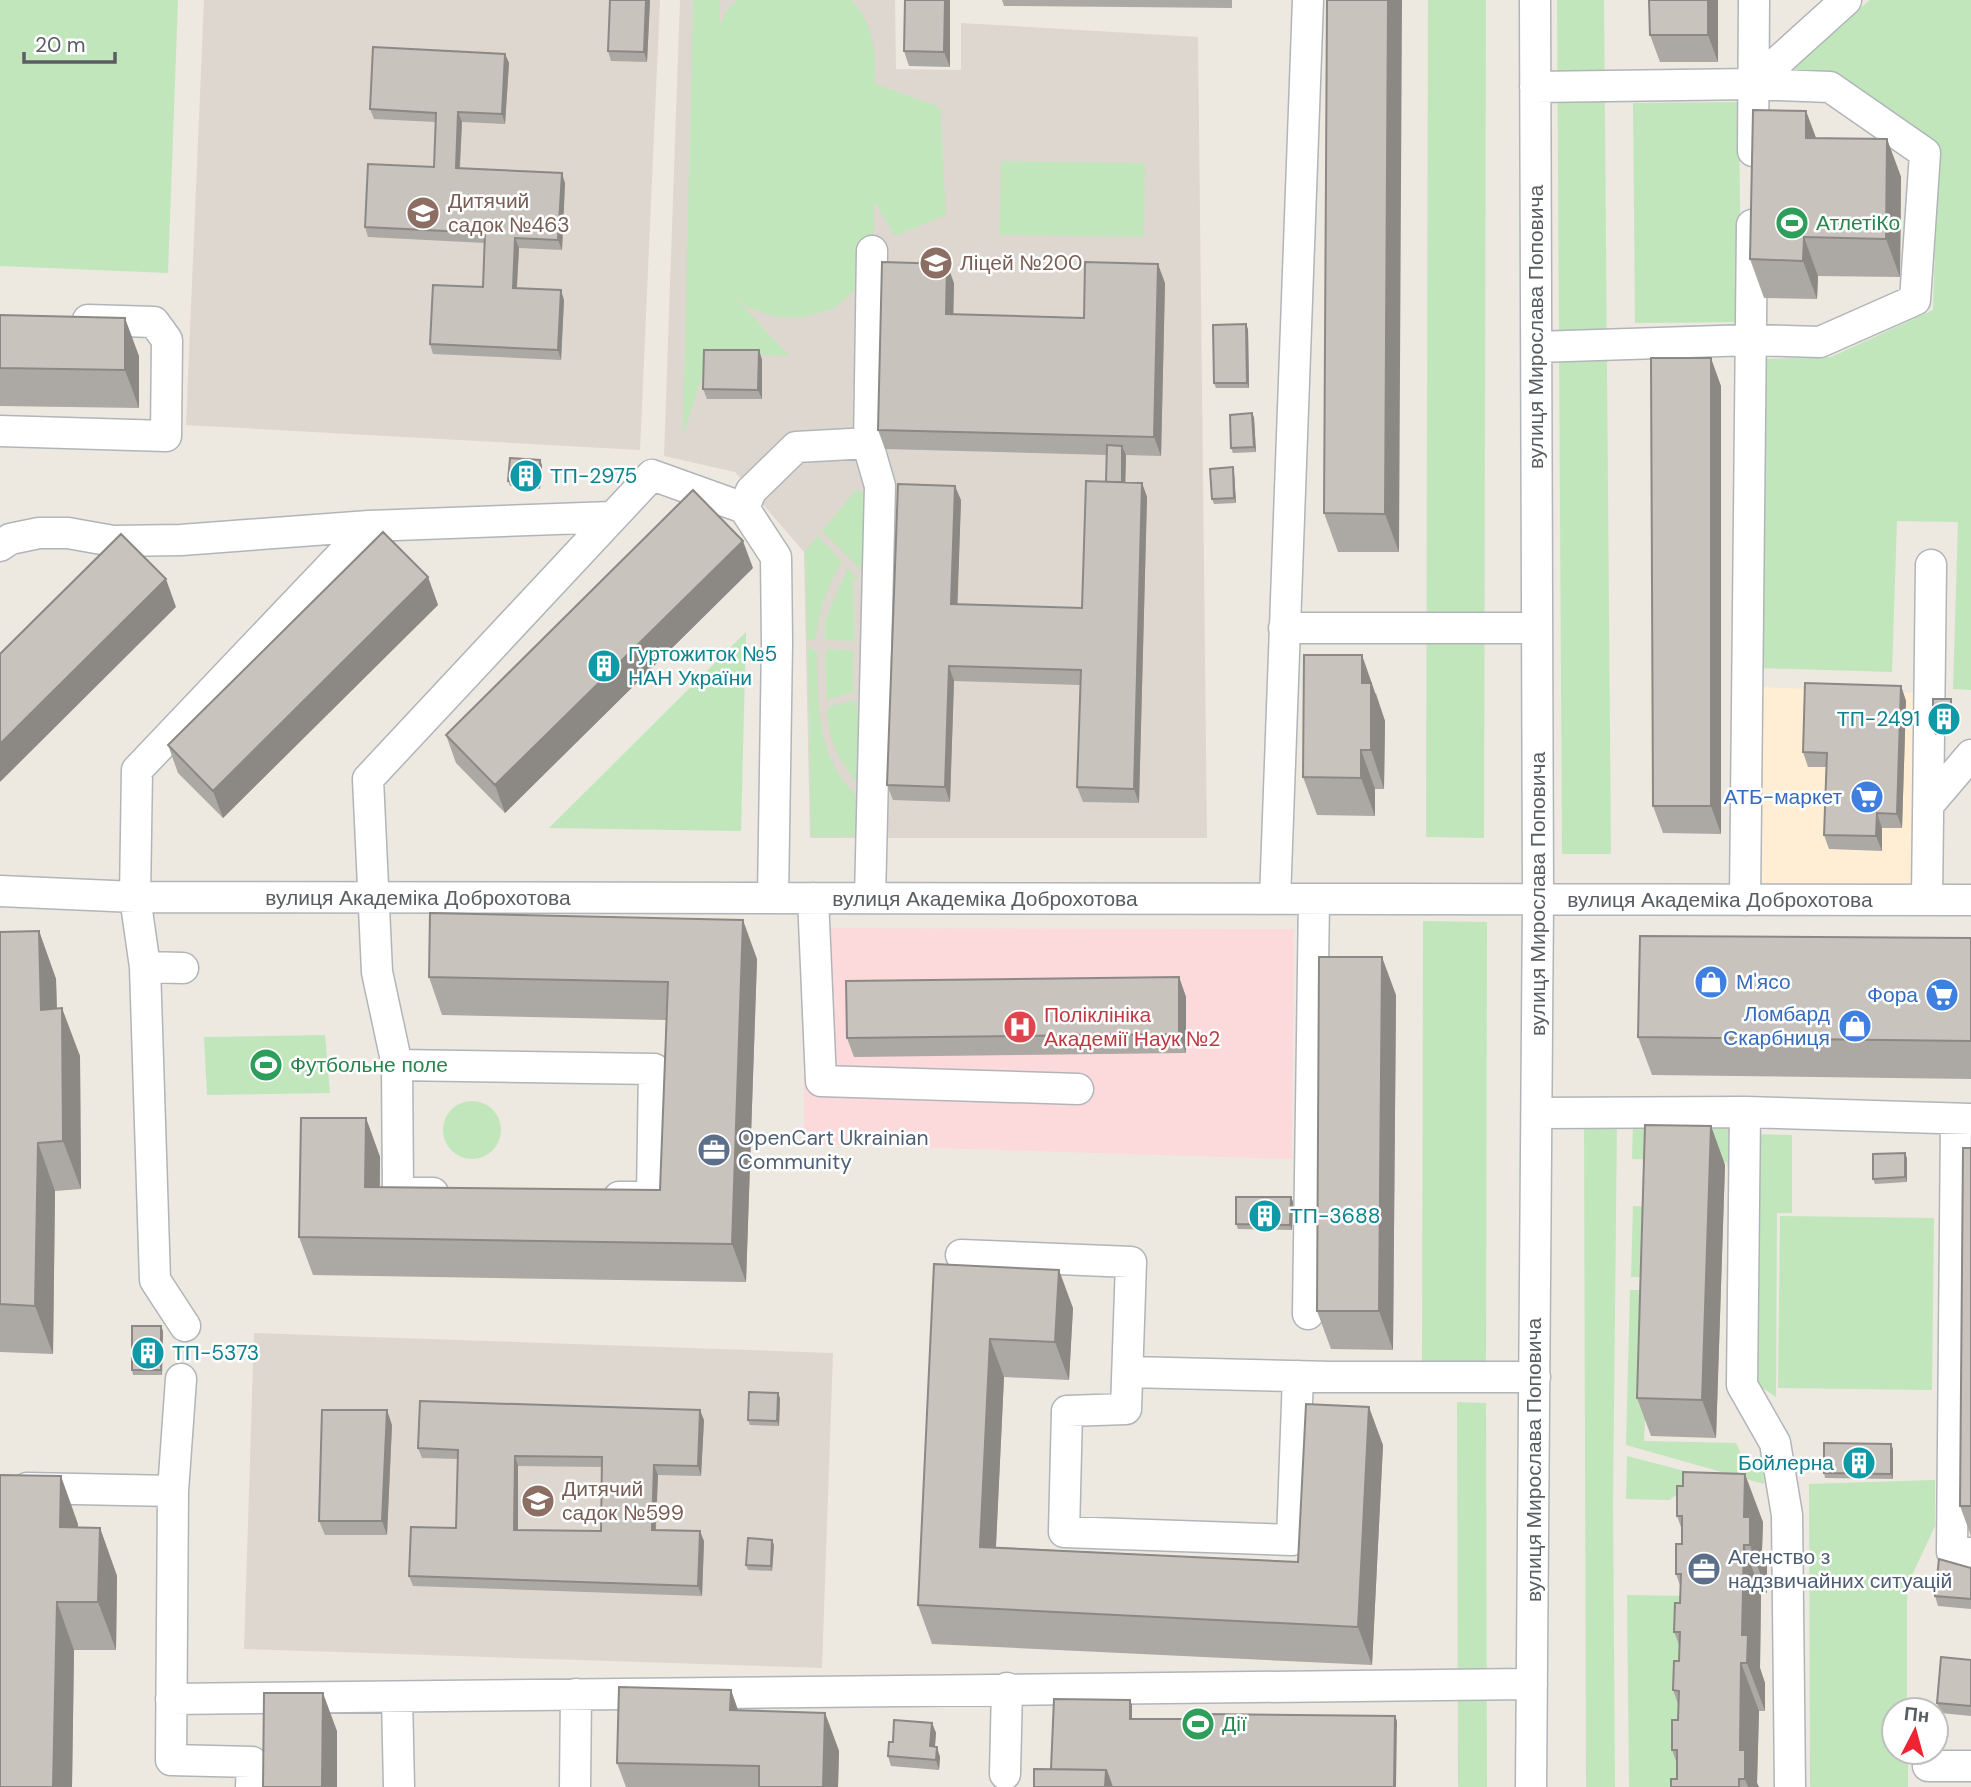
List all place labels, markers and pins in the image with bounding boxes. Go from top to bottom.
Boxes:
place label: Дитячий садок №463 [448,187,570,239]
school or university icon: Дитячий садок №463 [404,194,442,232]
sports icon: АтлетіКо [1773,204,1811,242]
place label: АтлетіКо [1816,209,1900,237]
school or university icon: Ліцей №200 [917,244,955,282]
place label: Ліцей №200 [960,249,1082,277]
building icon: ТП-2975 [507,457,545,495]
place label: ТП-2975 [550,462,637,490]
place label: Гуртожиток №5 НАН України [628,640,777,692]
building icon: Гуртожиток №5 НАН України [585,647,623,685]
building icon: ТП-2491 [1925,700,1963,738]
place label: ТП-2491 [1837,705,1920,733]
supermarket icon: АТБ-маркет [1848,778,1886,816]
place label: АТБ-маркет [1724,783,1842,811]
shop icon: М'ясо [1692,963,1730,1001]
place label: М'ясо [1736,968,1791,996]
supermarket icon: Фора [1923,976,1961,1014]
place label: Фора [1867,981,1918,1009]
place label: Ломбард Скарбниця [1723,1000,1830,1052]
place label: Поліклініка Академії Наук №2 [1044,1001,1220,1053]
shop icon: Ломбард Скарбниця [1836,1007,1874,1045]
hospital icon: Поліклініка Академії Наук №2 [1001,1008,1039,1046]
sports icon: Футбольне поле [247,1046,285,1084]
place label: Футбольне поле [290,1051,448,1079]
place label: OpenCart Ukrainian Community [738,1124,929,1176]
office icon: OpenCart Ukrainian Community [695,1131,733,1169]
building icon: ТП-3688 [1246,1197,1284,1235]
place label: ТП-3688 [1290,1202,1380,1230]
building icon: ТП-5373 [129,1334,167,1372]
place label: ТП-5373 [172,1339,259,1367]
building icon: Бойлерна [1840,1444,1878,1482]
place label: Бойлерна [1738,1449,1834,1477]
place label: Дитячий садок №599 [562,1475,684,1527]
school or university icon: Дитячий садок №599 [519,1482,557,1520]
place label: Агенство з надзвичайних ситуацій [1728,1543,1952,1595]
office icon: Агенство з надзвичайних ситуацій [1685,1550,1723,1588]
sports icon: Дії [1179,1705,1217,1743]
place label: Дії [1222,1710,1247,1738]

